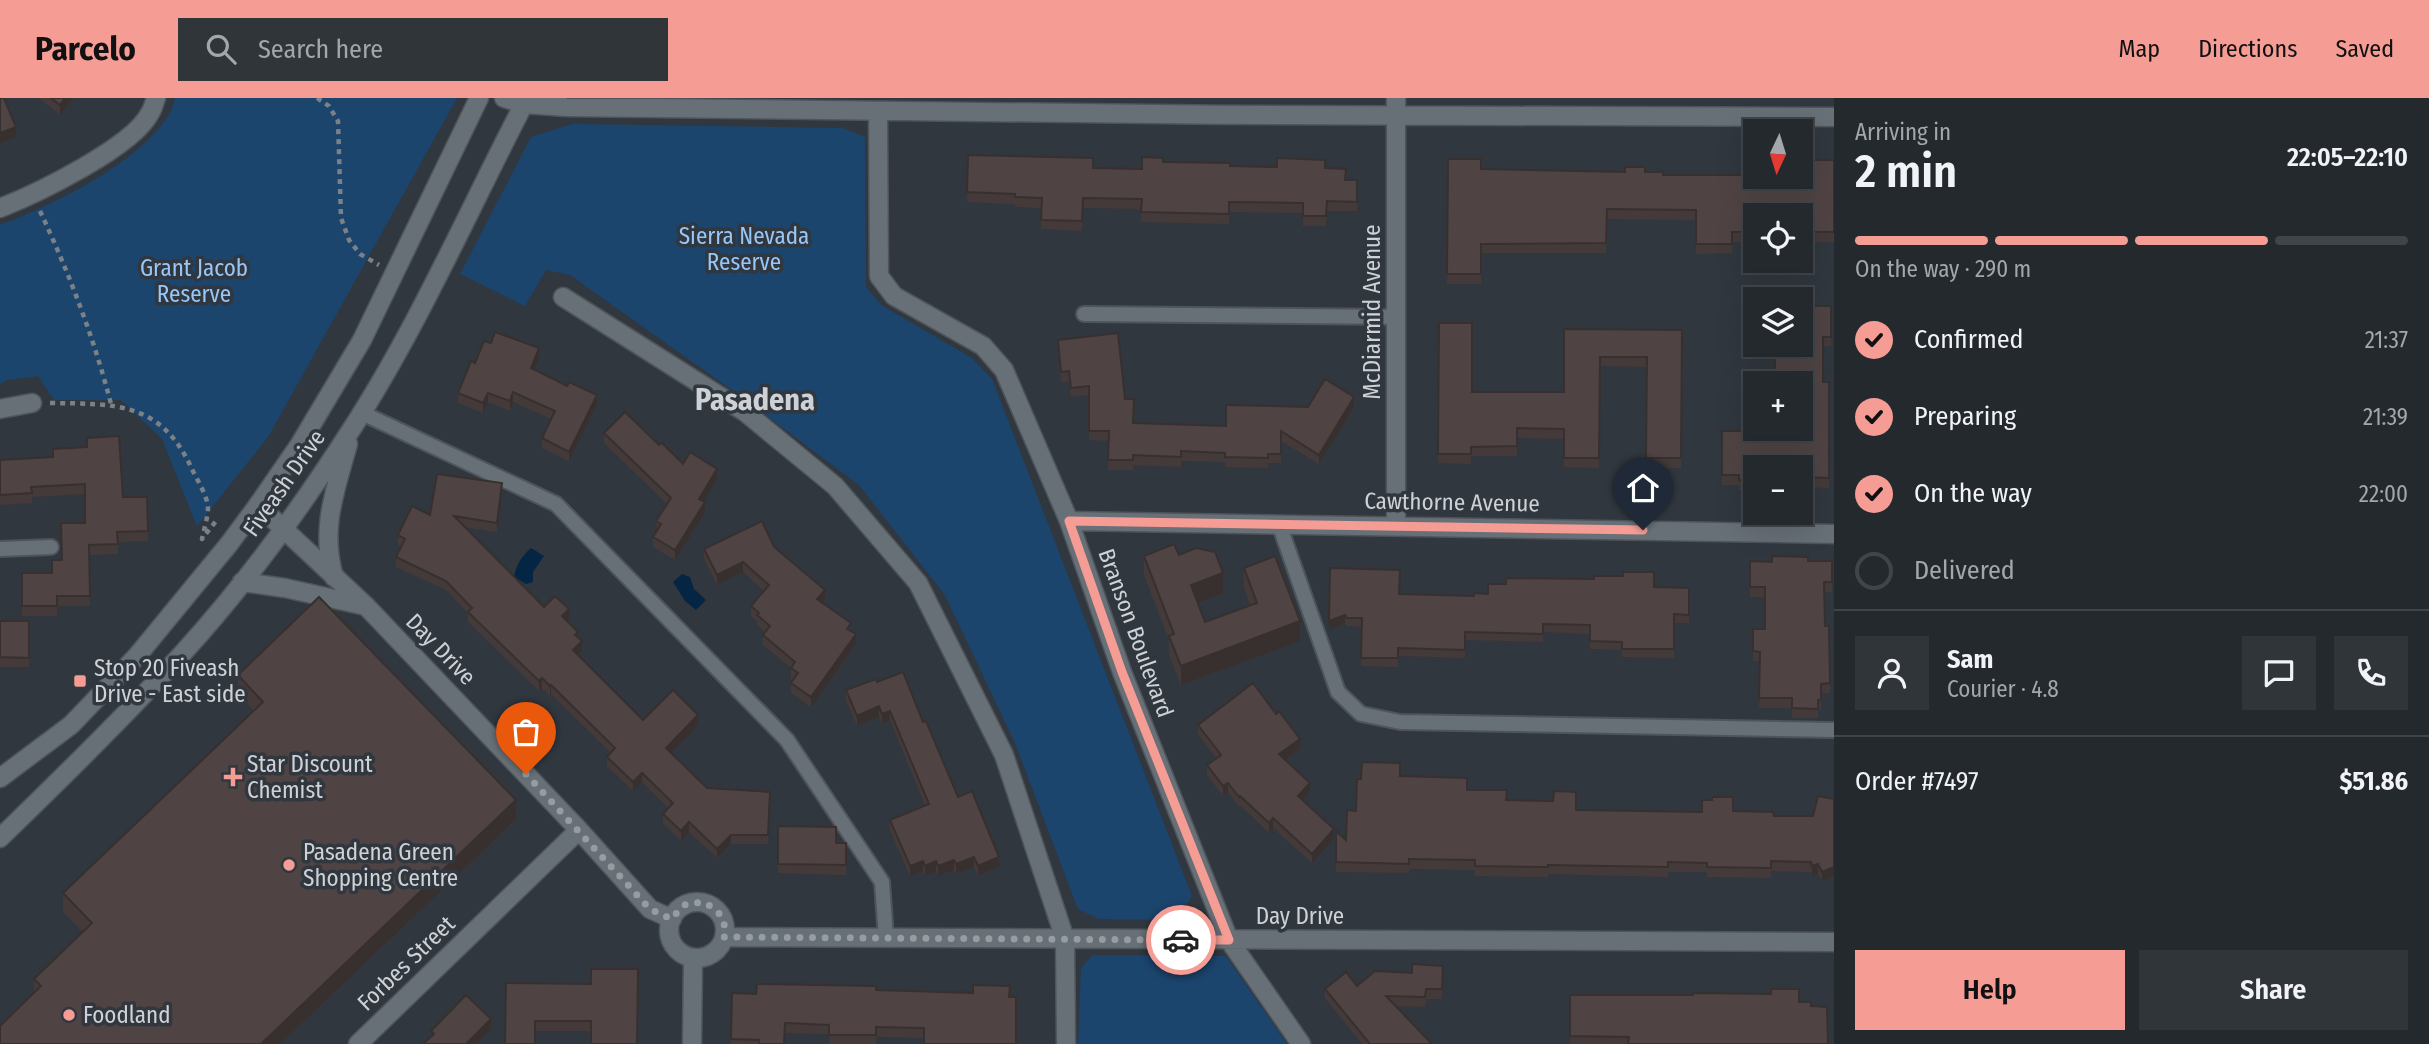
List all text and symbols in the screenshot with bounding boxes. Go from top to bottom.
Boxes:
search box [178,18,668,81]
text: Parcelo [35,29,136,69]
icon: search [202,30,240,68]
text: Search here [258,34,383,65]
text: Map [2119,35,2160,63]
text: Directions [2198,35,2297,63]
text: Saved [2335,35,2394,63]
text: Arriving in [1855,118,1951,146]
north arrow [1743,119,1813,189]
map controls [1743,119,1813,525]
text: 22:05–22:10 [2287,142,2408,173]
text: 2 min [1855,144,1957,199]
button: locate [1743,203,1813,273]
park label: Sierra Nevada Reserve [679,222,809,276]
street label: McDiarmid Avenue [1358,225,1386,399]
park label: Grant Jacob Reserve [140,254,248,308]
text: On the way · 290 m [1855,255,2031,283]
button: layers [1743,287,1813,357]
icon: check [1855,321,1893,359]
text: Confirmed [1914,324,2024,355]
text: 21:37 [2365,326,2408,354]
button: + [1743,371,1813,441]
district label: Pasadena [695,382,815,418]
icon: check [1855,398,1893,436]
text: Preparing [1914,401,2016,432]
text: 21:39 [2363,403,2408,431]
street label: Fiveash Drive [237,424,331,542]
button: − [1743,455,1813,525]
pin [1613,458,1673,530]
icon: home [1624,469,1662,507]
icon: check [1855,475,1893,513]
text: On the way [1914,478,2032,509]
text: 22:00 [2359,480,2408,508]
street label: Cawthorne Avenue [1364,486,1540,518]
street label: Branson Boulevard [1092,545,1180,721]
text: Delivered [1914,555,2015,586]
street label: Day Drive [400,607,482,691]
button: person [1855,636,1929,710]
button: chat [2242,636,2316,710]
button: phone [2334,636,2408,710]
text: Sam [1947,644,1993,675]
place label: Stop 20 Fiveash Drive - East side [94,654,246,708]
marker: Stop 20 Fiveash Drive - East side [72,673,88,689]
text: Courier · 4.8 [1947,675,2059,703]
pin [496,702,556,774]
icon: bag [507,713,545,751]
place label: Star Discount Chemist [247,750,373,804]
text: Order #7497 [1855,766,1979,797]
text: $51.86 [2339,766,2408,797]
marker: Star Discount Chemist [225,769,241,785]
place label: Pasadena Green Shopping Centre [303,838,458,892]
marker: Pasadena Green Shopping Centre [281,857,297,873]
street label: Day Drive [1256,902,1344,930]
courier [1146,905,1216,975]
street label: Forbes Street [351,909,461,1016]
icon: car [1162,921,1200,959]
button: Help [1855,950,2125,1030]
button: Share [2139,950,2408,1030]
place label: Foodland [83,1001,170,1029]
marker: Foodland [61,1007,77,1023]

